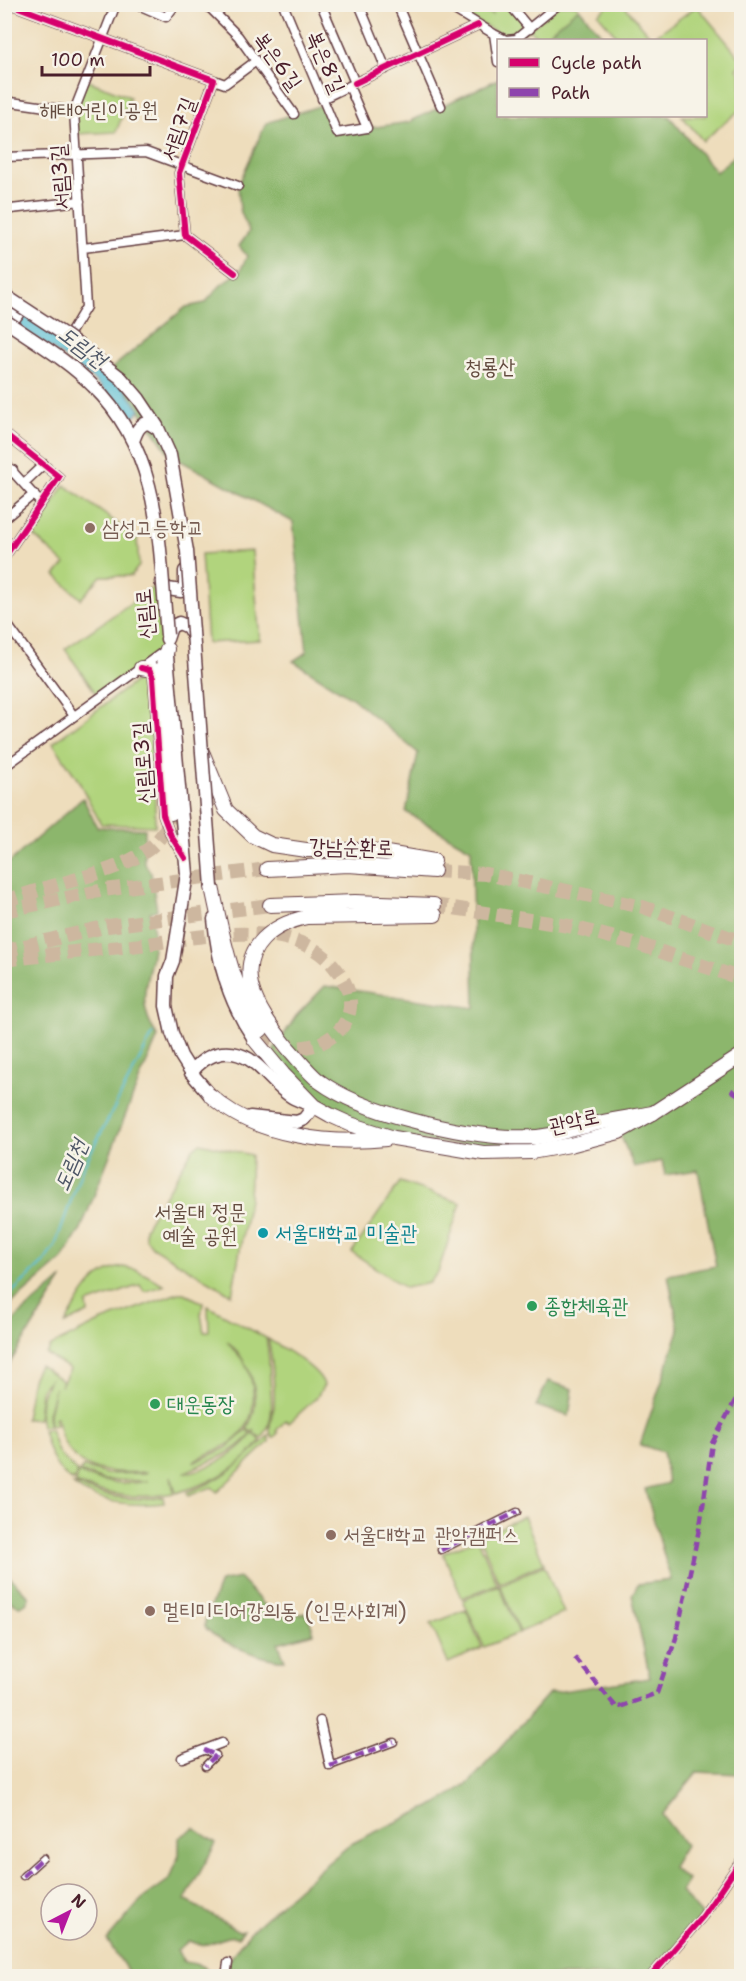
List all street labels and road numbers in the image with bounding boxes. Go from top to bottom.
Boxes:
street label: 복은6길 [247,26,309,96]
street label: 복은8길 [300,26,352,98]
street label: 서림7길 [154,93,202,165]
street label: 서림3길 [44,143,76,211]
street label: 신림로 [129,588,161,640]
street label: 신림로3길 [126,721,160,805]
street label: 강남순환로 [309,832,393,862]
street label: 관악로 [546,1102,602,1140]

